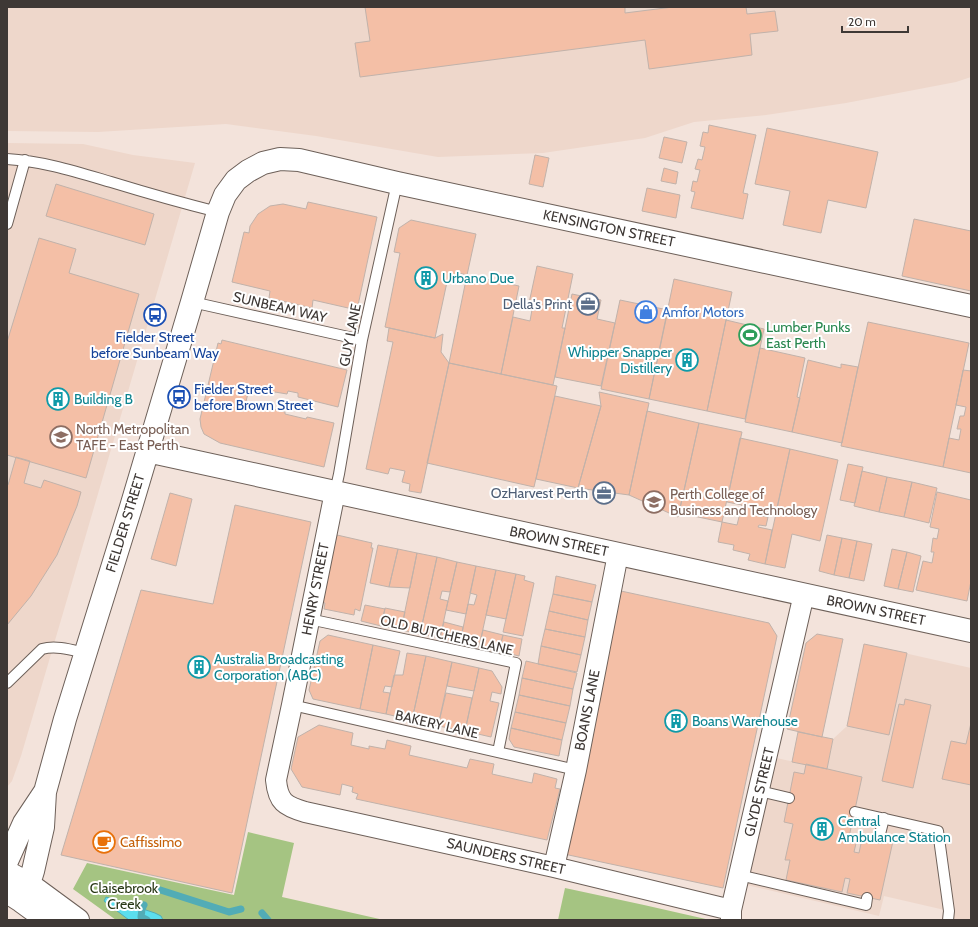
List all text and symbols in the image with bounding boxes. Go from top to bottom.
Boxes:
scale bar [842,8,908,34]
text: 20 m [848,14,876,29]
street label: KENSINGTON STREET [541,205,677,251]
building icon: Urbano Due [413,265,439,291]
place label: Urbano Due [442,269,514,287]
street label: SUNBEAM WAY [231,287,330,327]
office icon: Della's Print [575,291,601,317]
place label: Della's Print [503,295,572,313]
shop icon: Amfor Motors [633,299,659,325]
bus stop icon: Fielder Street before Sunbeam Way [142,302,168,328]
street label: GUY LANE [335,302,365,368]
place label: Amfor Motors [662,303,744,321]
place label: Lumber Punks East Perth [766,318,850,352]
sports icon: Lumber Punks East Perth [737,322,763,348]
place label: Fielder Street before Sunbeam Way [91,328,219,362]
place label: Whipper Snapper Distillery [568,343,673,377]
building icon: Whipper Snapper Distillery [674,347,700,373]
place label: Fielder Street before Brown Street [194,380,313,414]
bus stop icon: Fielder Street before Brown Street [166,384,192,410]
building icon: Building B [45,386,71,412]
place label: Building B [74,390,133,408]
place label: North Metropolitan TAFE - East Perth [76,420,189,454]
school or university icon: North Metropolitan TAFE - East Perth [48,424,74,450]
street label: FIELDER STREET [101,471,149,575]
office icon: OzHarvest Perth [591,480,617,506]
place label: OzHarvest Perth [491,484,588,502]
place label: Perth College of Business and Technology [670,485,818,519]
school or university icon: Perth College of Business and Technology [641,489,667,515]
street label: BROWN STREET [508,522,611,560]
street label: HENRY STREET [297,541,333,637]
street label: BROWN STREET [825,591,928,629]
street label: OLD BUTCHERS LANE [379,611,516,659]
place label: Australia Broadcasting Corporation (ABC) [214,650,345,684]
building icon: Australia Broadcasting Corporation (ABC) [186,654,212,680]
street label: BOANS LANE [570,668,604,752]
street label: BAKERY LANE [393,706,481,742]
building icon: Boans Warehouse [663,708,689,734]
place label: Boans Warehouse [692,712,798,730]
street label: GLYDE STREET [740,745,778,838]
place label: Central Ambulance Station [838,812,951,846]
building icon: Central Ambulance Station [809,816,835,842]
cafe icon: Caffissimo [91,829,117,855]
place label: Caffissimo [120,833,182,851]
street label: SAUNDERS STREET [445,834,568,879]
park label: Claisebrook Creek [90,879,159,913]

